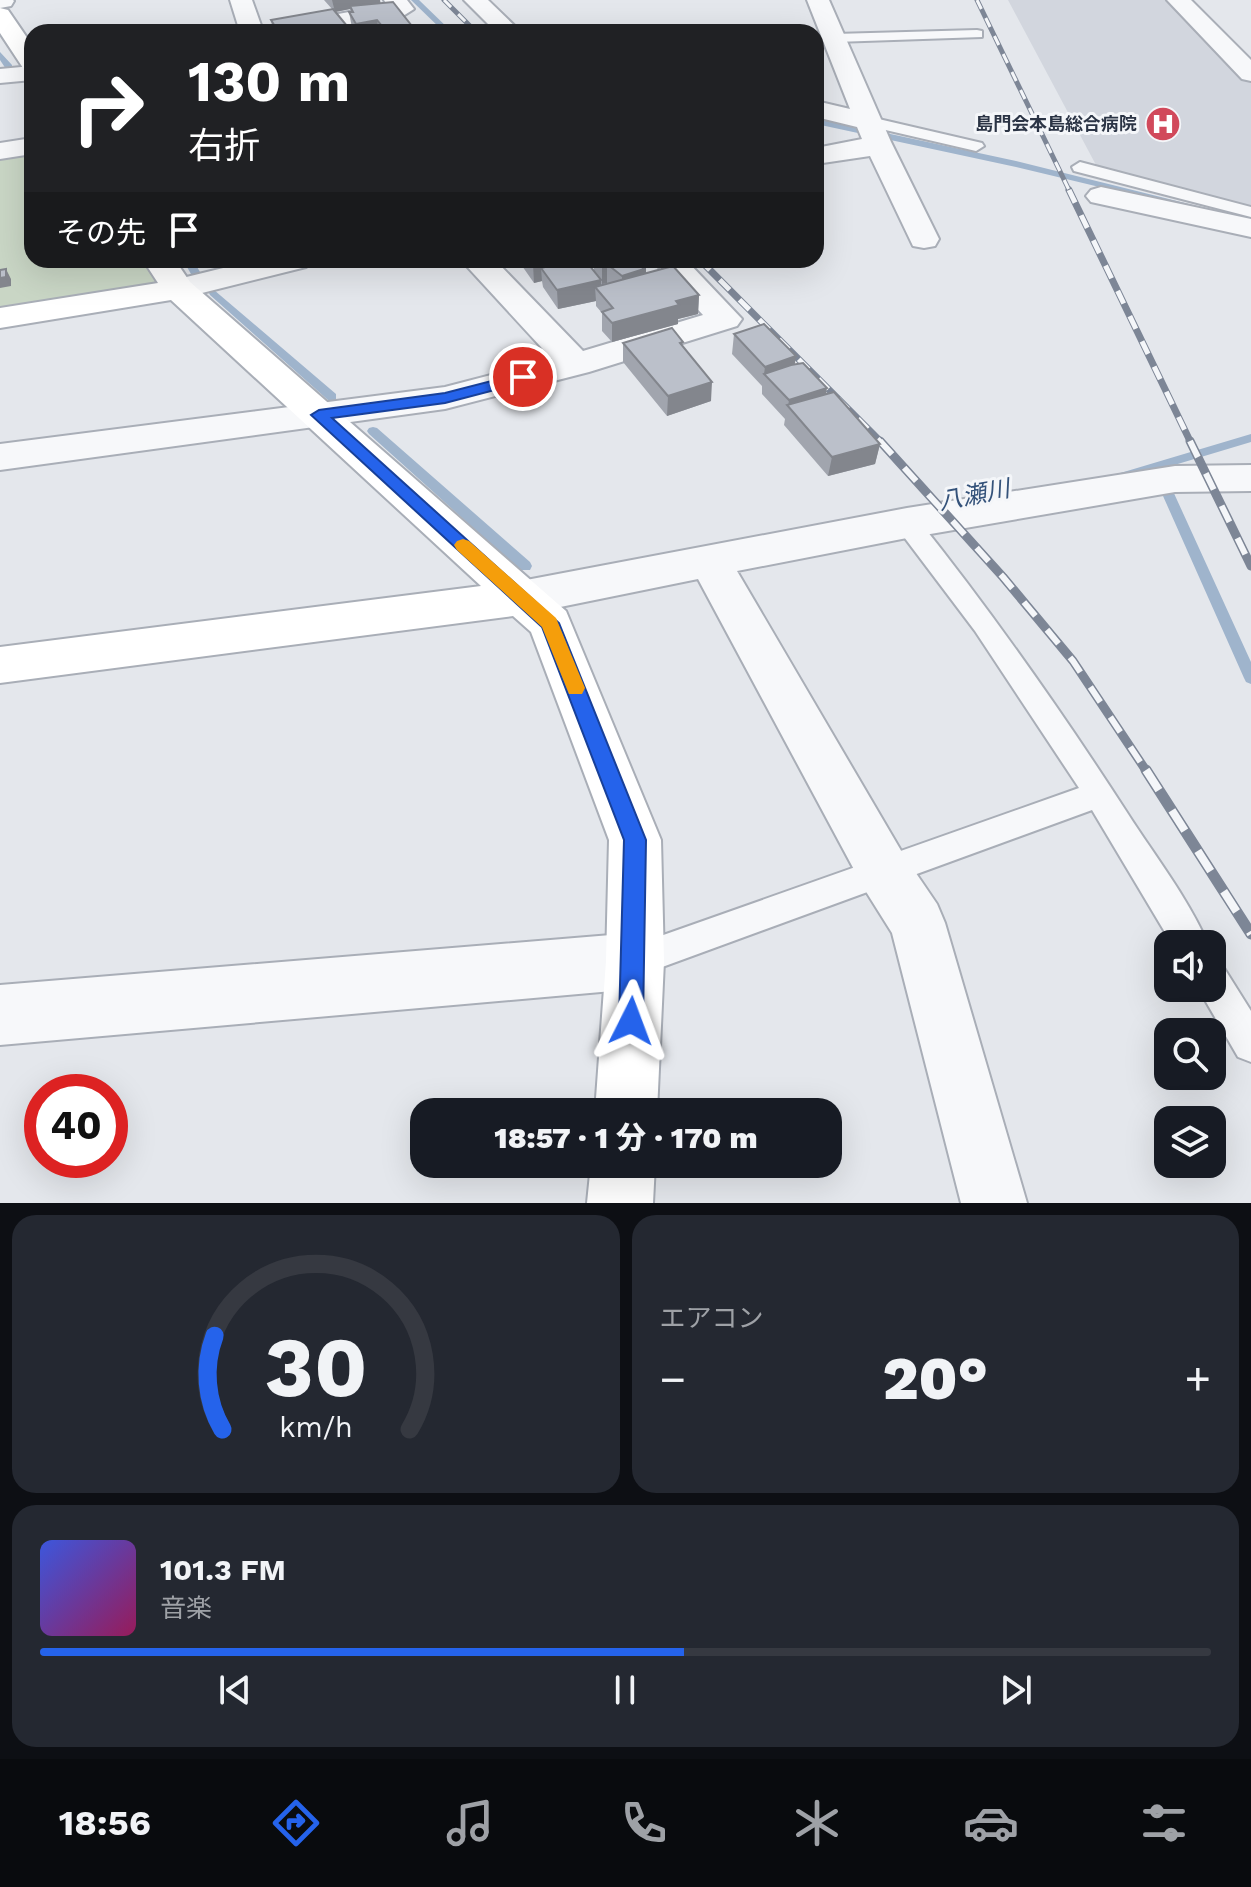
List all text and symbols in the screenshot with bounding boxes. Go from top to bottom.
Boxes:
text: 130 m [188,49,350,115]
icon: right [56,56,160,160]
hospital icon: 島門会本島総合病院 [1144,105,1182,143]
place label: 島門会本島総合病院 [975,113,1137,134]
text: 右折 [188,125,260,167]
icon: arrive [162,208,206,252]
text: その先 [56,215,146,250]
pin [489,343,557,411]
icon: arrive [501,355,545,399]
water label: 八瀬川 [936,474,1015,516]
map controls [1154,930,1226,1178]
button: sound [1154,930,1226,1002]
position arrow [589,979,673,1063]
button: search [1154,1018,1226,1090]
speed limit sign: 40 [24,1074,128,1178]
button: layers [1154,1106,1226,1178]
text: 18:57 · 1 分 · 170 m [494,1120,758,1155]
text: エアコン [660,1303,764,1333]
text: 30 [264,1319,367,1416]
text: 20° [882,1343,988,1414]
text: − [660,1353,686,1405]
text: + [1184,1353,1211,1405]
text: km/h [279,1410,353,1444]
text: 101.3 FM [160,1552,286,1587]
text: 音楽 [160,1593,212,1623]
icon: previous [213,1668,257,1712]
icon: pause [603,1668,647,1712]
icon: next [994,1668,1038,1712]
icon: directions [268,1795,324,1851]
icon: music [442,1795,498,1851]
icon: phone [616,1795,672,1851]
icon: climate [789,1795,845,1851]
icon: car [963,1795,1019,1851]
icon: filters [1136,1795,1192,1851]
text: 18:56 [59,1802,151,1844]

